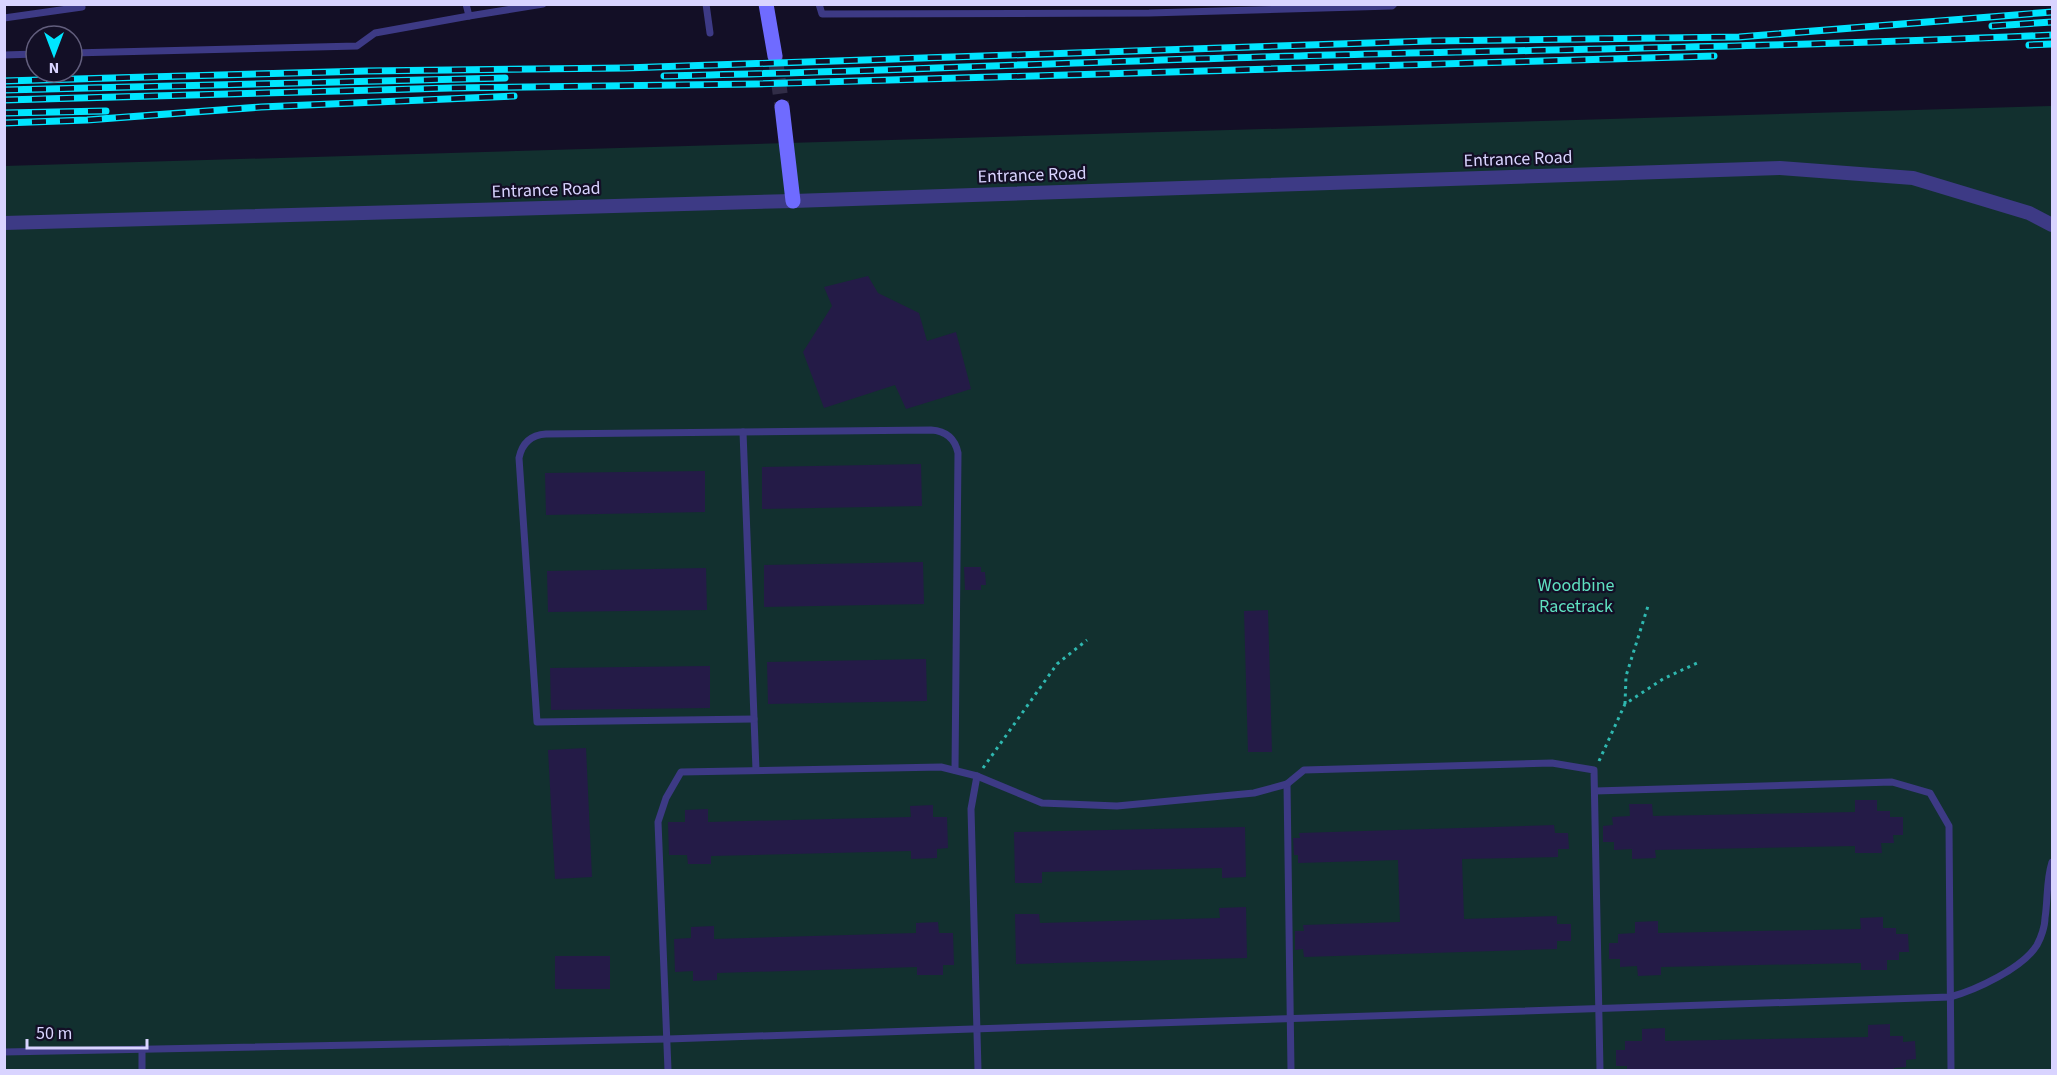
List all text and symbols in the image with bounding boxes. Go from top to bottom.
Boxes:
north arrow [24,24,84,84]
text: N [49,57,59,79]
street label: Entrance Road [1463,145,1573,173]
street label: Entrance Road [977,161,1087,189]
street label: Entrance Road [491,176,601,204]
park label: Woodbine Racetrack [1538,573,1614,619]
scale bar [27,1012,147,1050]
text: 50 m [36,1021,72,1046]

